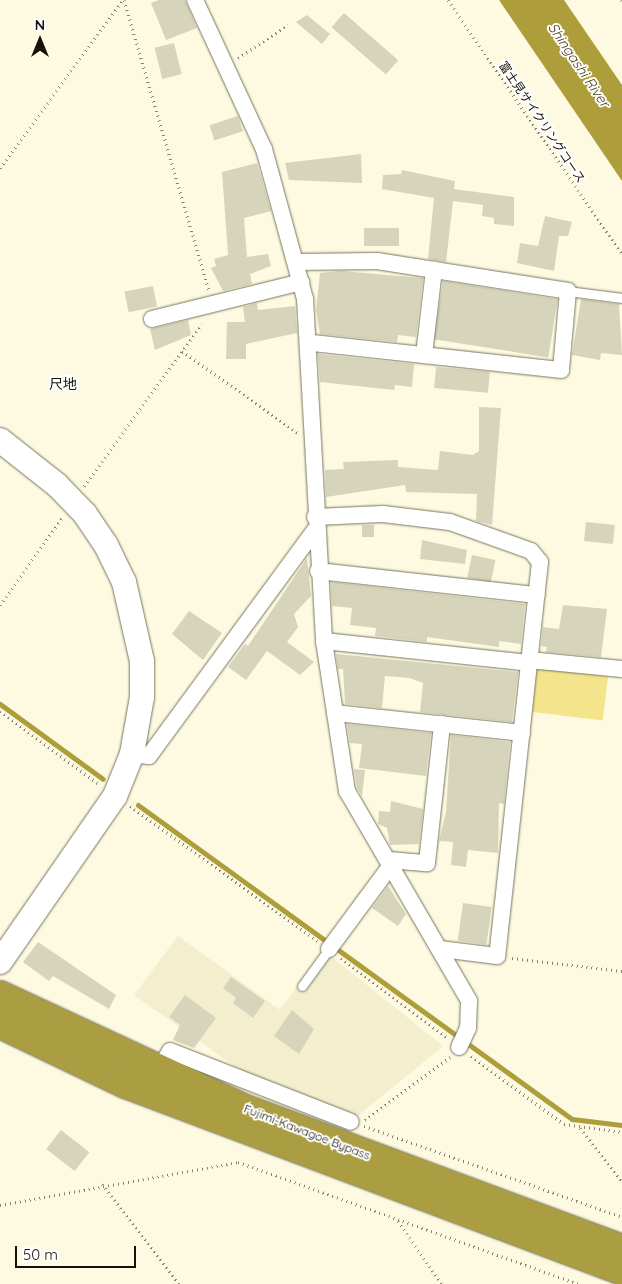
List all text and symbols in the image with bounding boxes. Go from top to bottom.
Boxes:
north arrow [15,15,65,65]
text: N [35,16,45,34]
water label: Shingashi River [545,20,613,110]
street label: 富士見サイクリングコース [496,58,588,186]
district label: 尺地 [49,376,77,392]
street label: Fujimi-Kawagoe Bypass [242,1101,372,1163]
scale bar [18,1236,139,1268]
text: 50 m [23,1245,58,1264]

